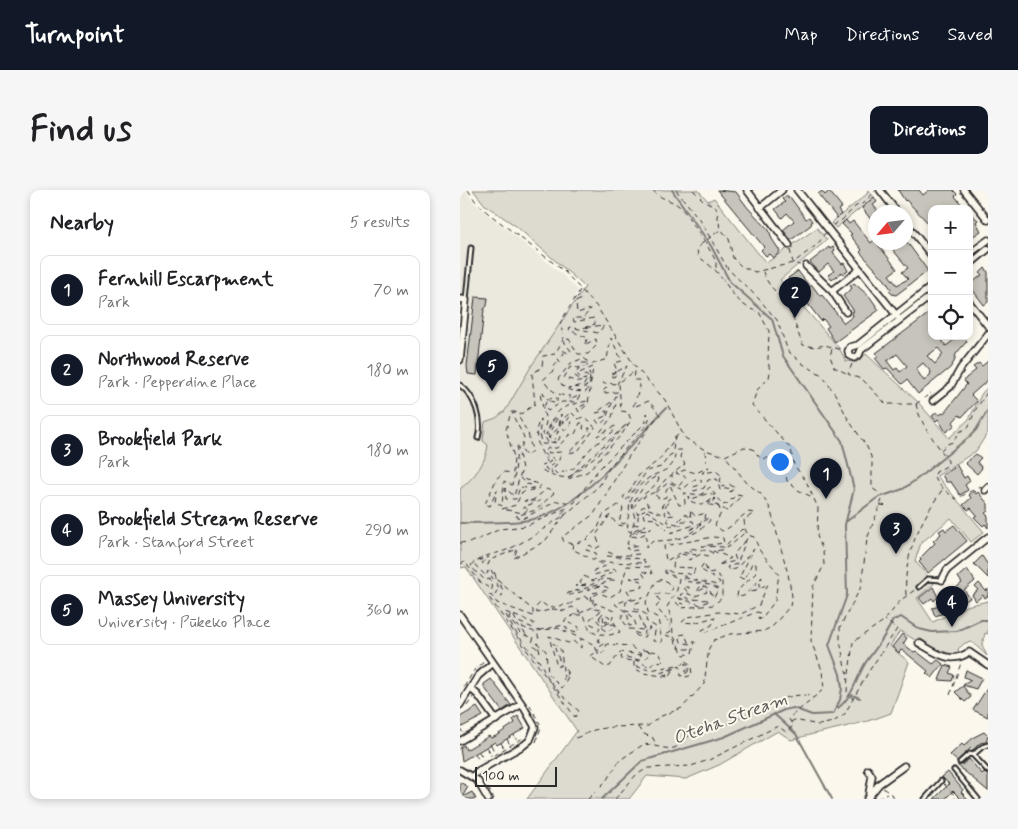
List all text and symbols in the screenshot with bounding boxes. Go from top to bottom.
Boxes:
text: Turnpoint [25,20,125,51]
text: Map [785,23,818,47]
text: Directions [846,23,920,47]
text: Saved [948,23,993,47]
button: Directions [870,106,988,154]
text: Find us [30,107,132,153]
north arrow [868,205,913,250]
map controls [928,205,973,340]
button: + [928,205,973,250]
text: Nearby [50,209,114,237]
text: 5 results [350,212,410,233]
button: − [928,250,973,295]
text: Fernhill Escarpment [98,267,273,292]
pin: 2 [779,277,811,318]
text: 1 [63,280,71,301]
text: 70 m [373,280,409,301]
text: Park [98,292,130,313]
button: locate [928,295,973,340]
text: Northwood Reserve [98,347,249,372]
pin: 5 [476,350,508,391]
text: 2 [63,360,71,381]
text: 180 m [366,360,409,381]
text: Park · Pepperdine Place [98,372,257,393]
text: Brookfield Park [98,427,222,452]
text: 3 [63,440,71,461]
text: 180 m [366,440,409,461]
your location [767,449,793,475]
text: Park [98,452,130,473]
pin: 1 [810,458,842,499]
text: Brookfield Stream Reserve [98,507,318,532]
pin: 3 [880,513,912,554]
text: 4 [62,520,72,541]
text: 290 m [365,520,409,541]
text: Park · Stanford Street [98,532,255,553]
pin: 4 [936,586,968,627]
text: Massey University [98,587,245,612]
text: 5 [62,600,72,621]
text: 360 m [366,600,409,621]
text: University · Pūkeko Place [98,612,271,633]
water label: Oteha Stream [670,687,791,751]
scale bar [475,764,558,787]
text: 100 m [482,767,520,785]

